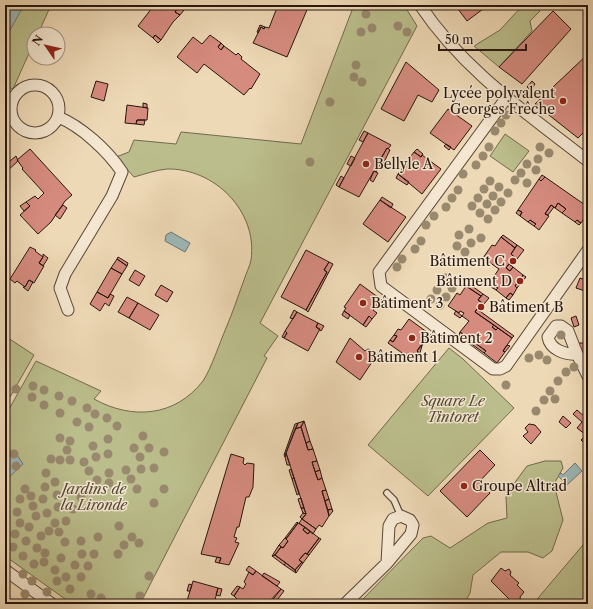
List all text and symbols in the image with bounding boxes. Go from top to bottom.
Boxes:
north arrow [26,26,66,66]
scale bar [439,26,526,52]
text: N [29,32,46,48]
text: 50 m [445,32,474,47]
place label: Lycée polyvalent Georges Frêche [443,84,555,118]
marker: Lycée polyvalent Georges Frêche [558,96,568,106]
place label: Bellyle A [374,155,434,173]
marker: Bellyle A [361,159,371,169]
place label: Bâtiment C [430,252,505,270]
marker: Bâtiment C [508,256,518,266]
place label: Bâtiment D [436,272,512,290]
marker: Bâtiment D [515,276,525,286]
place label: Bâtiment 3 [371,294,443,312]
marker: Bâtiment 3 [358,298,368,308]
place label: Bâtiment B [489,298,564,316]
marker: Bâtiment B [476,302,486,312]
place label: Bâtiment 2 [420,329,493,347]
marker: Bâtiment 2 [407,333,417,343]
place label: Bâtiment 1 [367,348,438,366]
marker: Bâtiment 1 [354,352,364,362]
park label: Square Le Tintoret [420,392,486,426]
place label: Groupe Altrad [472,477,568,495]
park label: Jardins de la Lironde [58,480,128,514]
marker: Groupe Altrad [459,481,469,491]

